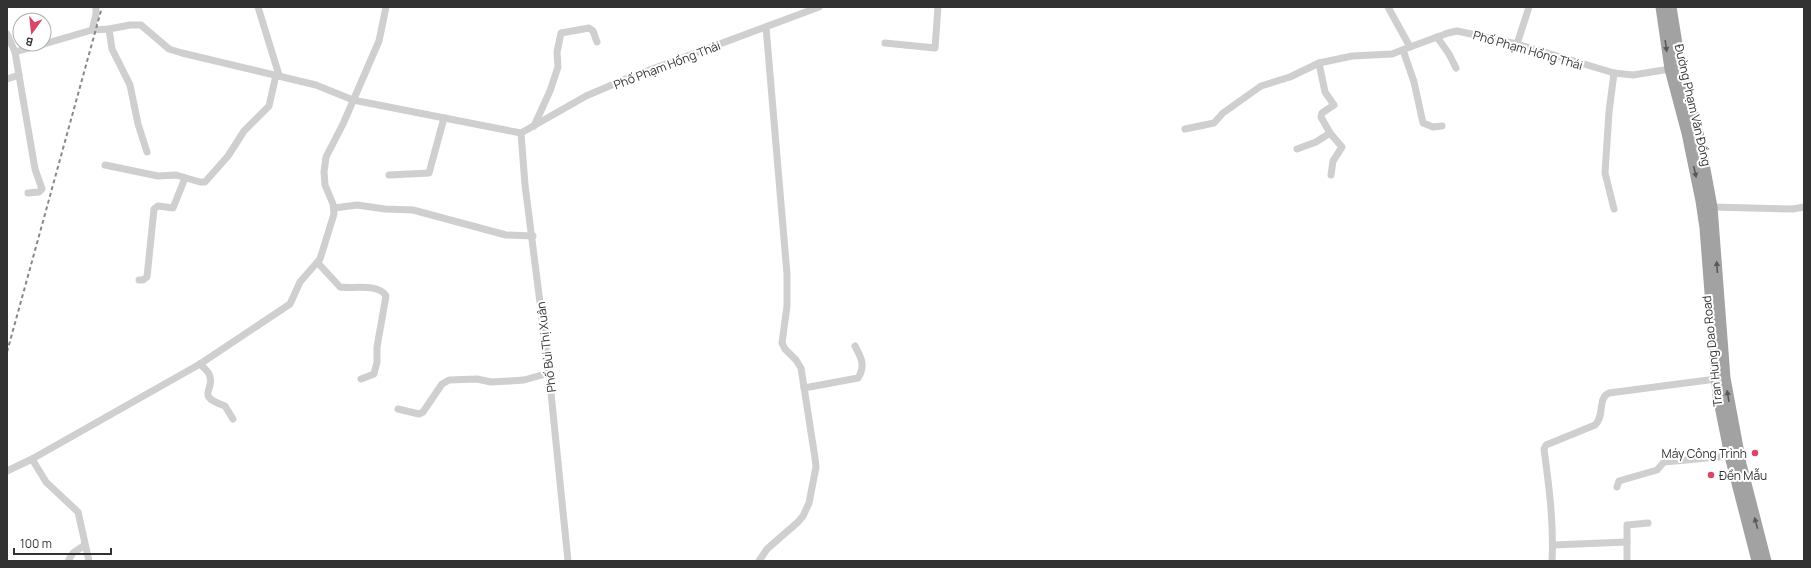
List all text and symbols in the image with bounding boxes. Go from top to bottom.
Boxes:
north arrow [12,12,52,52]
street label: Phố Phạm Hồng Thái [1471,26,1585,74]
text: B [24,34,35,50]
street label: Phố Phạm Hồng Thái [611,37,723,93]
one-way arrow [1663,40,1669,52]
street label: Đường Phạm Văn Đồng [1671,42,1715,168]
one-way arrow [1693,166,1699,178]
one-way arrow [1714,261,1721,273]
street label: Tran Hung Dao Road [1698,295,1726,407]
street label: Phố Bùi Thị Xuân [532,301,560,393]
one-way arrow [1725,390,1731,402]
place label: Máy Công Trình [1662,445,1747,462]
marker: Máy Công Trình [1750,448,1760,458]
place label: Đền Mẫu [1719,467,1767,484]
marker: Đền Mẫu [1706,470,1716,480]
one-way arrow [1753,517,1759,529]
scale bar [14,530,111,556]
text: 100 m [20,535,52,552]

